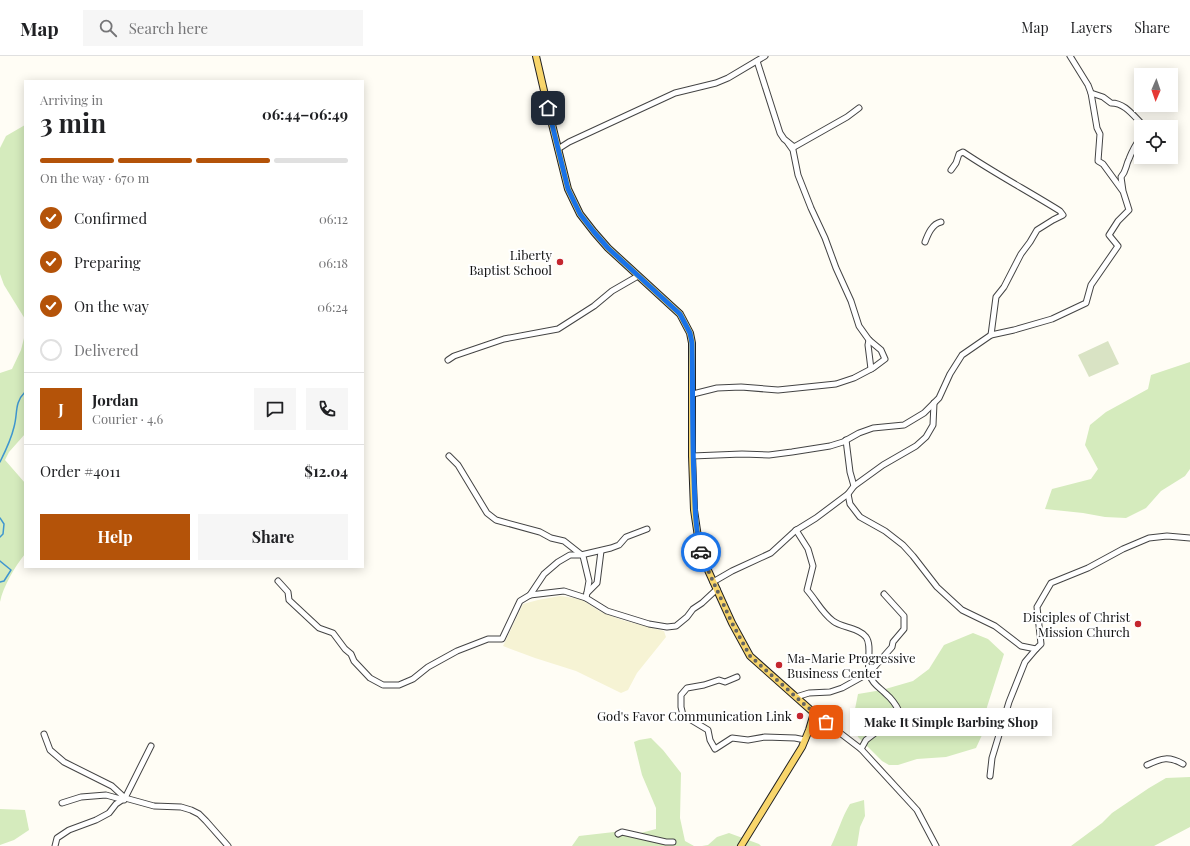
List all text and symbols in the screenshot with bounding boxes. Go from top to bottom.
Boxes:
search box [83,10,363,46]
text: Map [20,15,59,41]
icon: search [97,17,119,39]
text: Search here [129,18,208,38]
text: Map [1021,18,1049,37]
text: Layers [1071,18,1112,37]
text: Share [1134,18,1170,37]
north arrow [1134,68,1178,112]
map controls [1134,68,1178,164]
text: Arriving in [40,91,103,108]
pin [531,91,565,125]
icon: home [537,97,559,119]
text: 06:44–06:49 [262,104,348,124]
text: 3 min [40,105,106,140]
button: locate [1134,120,1178,164]
text: On the way · 670 m [40,169,149,186]
icon: check [40,207,62,229]
text: Confirmed [74,208,147,228]
text: 06:12 [319,210,348,227]
place label: Liberty Baptist School [469,246,552,278]
icon: check [40,251,62,273]
text: Preparing [74,252,141,272]
text: 06:18 [318,254,348,271]
marker: Liberty Baptist School [555,257,565,267]
icon: check [40,295,62,317]
text: On the way [74,296,149,316]
text: 06:24 [317,298,348,315]
text: Delivered [74,340,139,360]
button: chat [254,388,296,430]
button: phone [306,388,348,430]
text: Jordan [92,390,138,410]
text: J [58,399,64,419]
text: Courier · 4.6 [92,410,163,427]
text: Order #4011 [40,461,121,481]
text: $12.04 [304,461,348,481]
button: Help [40,514,190,560]
button: Share [198,514,348,560]
courier [681,532,721,572]
icon: car [690,541,712,563]
place label: Disciples of Christ Mission Church [1023,608,1130,640]
marker: Disciples of Christ Mission Church [1133,619,1143,629]
place label: Ma-Marie Progressive Business Center [787,649,916,681]
marker: Ma-Marie Progressive Business Center [774,660,784,670]
pin [809,705,843,739]
place label: God's Favor Communication Link [597,707,793,724]
callout: Make It Simple Barbing Shop [850,708,1052,736]
marker: God's Favor Communication Link [795,711,805,721]
icon: bag [815,711,837,733]
text: Make It Simple Barbing Shop [864,713,1038,730]

